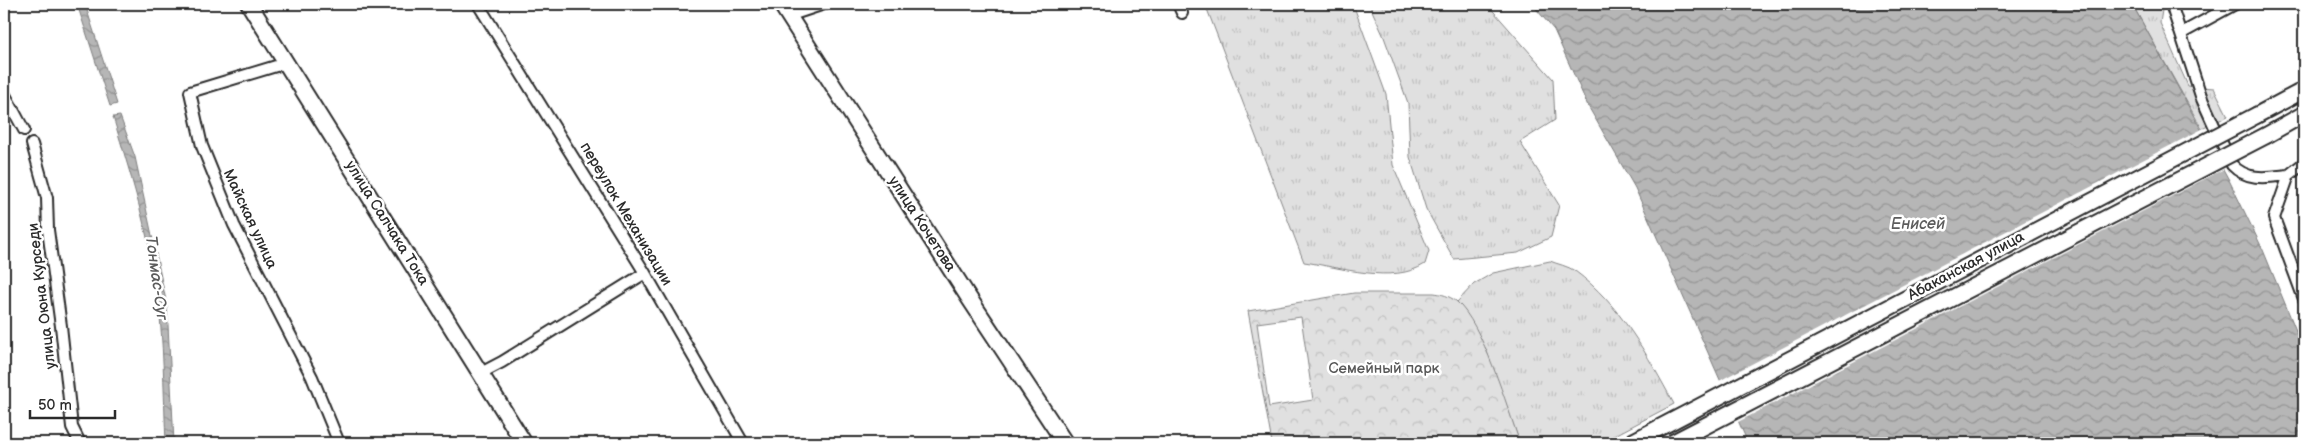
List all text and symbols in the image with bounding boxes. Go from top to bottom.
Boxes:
street label: переулок Механизации [576,139,676,289]
street label: улица Салчака Тока [341,157,433,289]
street label: Майская улица [219,166,281,272]
street label: улица Кочетова [884,173,960,276]
water label: Енисей [1891,215,1945,234]
street label: улица Оюна Курседи [24,222,60,370]
street label: Абаканская улица [1904,227,2028,305]
water label: Тонмас-Суг [141,235,171,322]
park label: Семейный парк [1328,359,1440,378]
scale bar [30,387,115,419]
text: 50 m [38,396,72,415]

